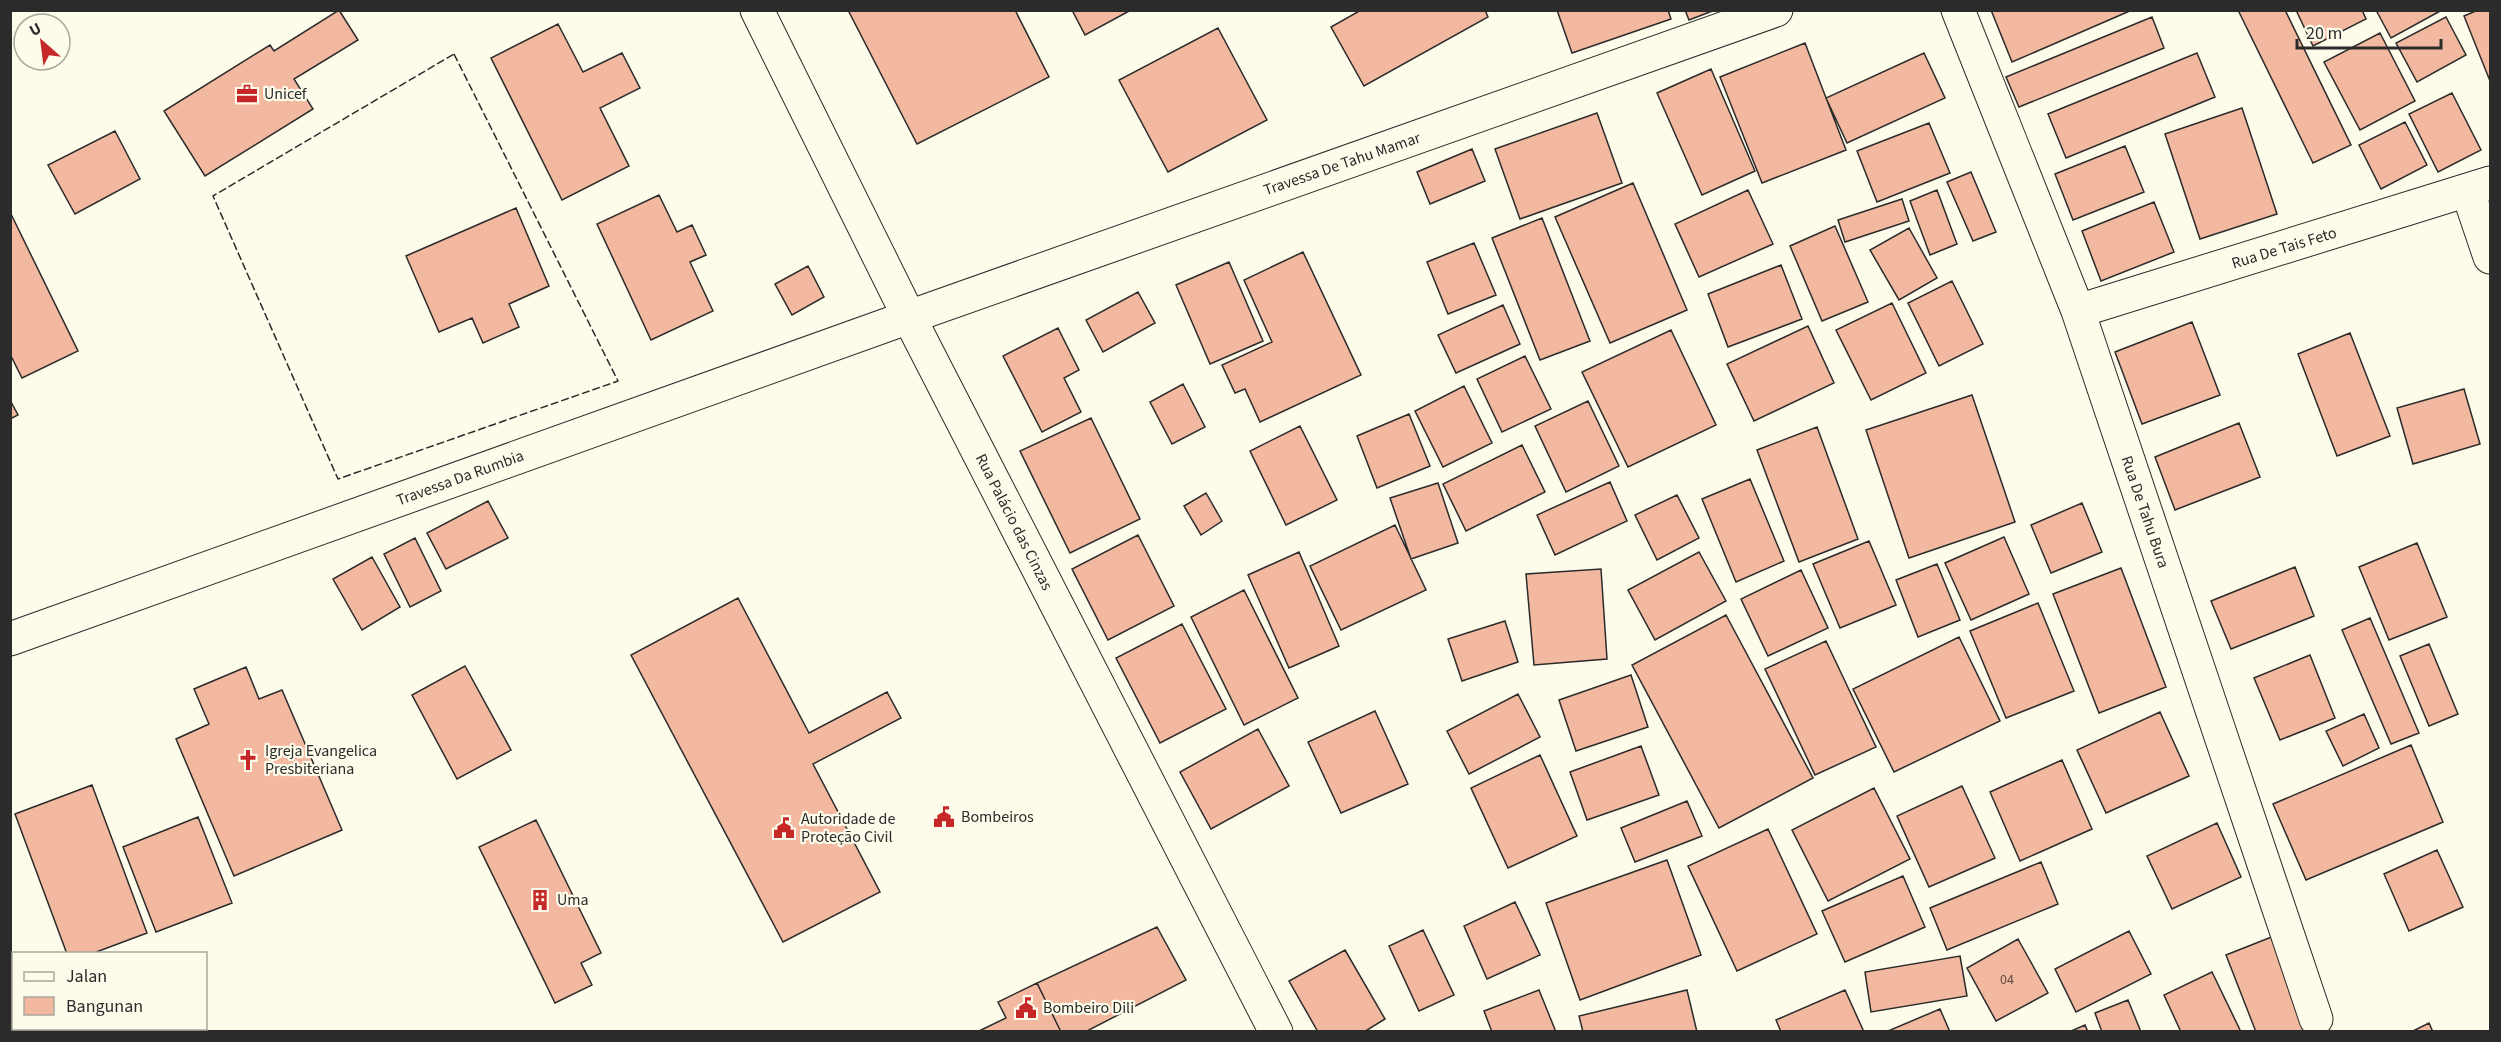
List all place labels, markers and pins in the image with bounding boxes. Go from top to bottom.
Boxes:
office icon: Unicef [235,82,259,106]
place label: Unicef [264,83,308,105]
place label: Igreja Evangelica Presbiteriana [265,740,377,780]
church icon: Igreja Evangelica Presbiteriana [236,748,260,772]
public building icon: Bombeiros [932,805,956,829]
place label: Bombeiros [961,806,1034,828]
place label: Autoridade de Proteção Civil [801,808,895,848]
public building icon: Autoridade de Proteção Civil [772,816,796,840]
building icon: Uma [528,888,552,912]
place label: Uma [557,889,589,911]
public building icon: Bombeiro Dili [1014,996,1038,1020]
place label: Bombeiro Dili [1043,997,1134,1019]

